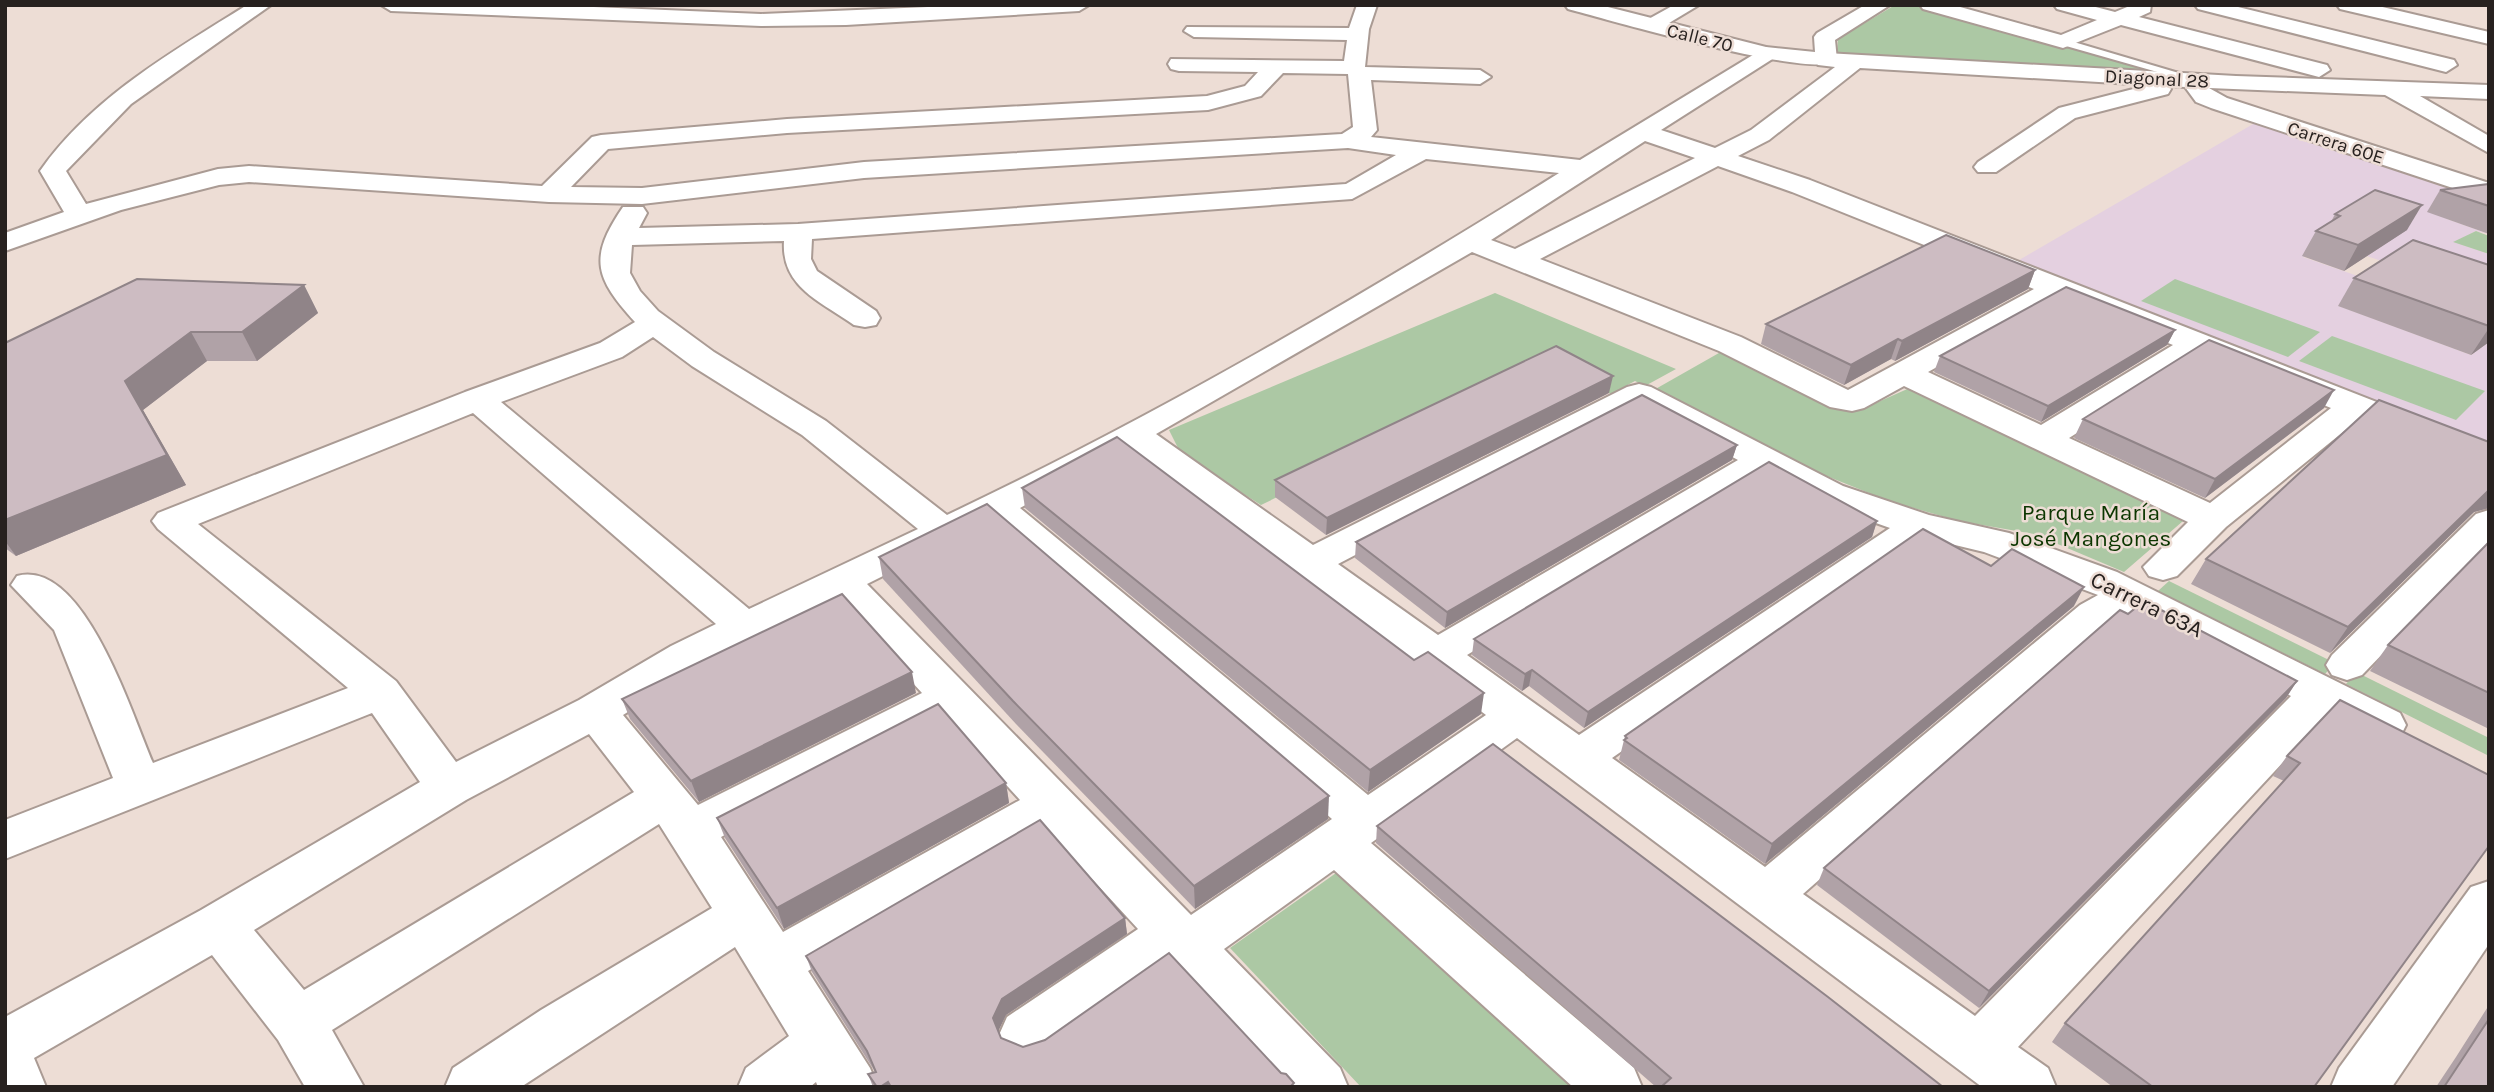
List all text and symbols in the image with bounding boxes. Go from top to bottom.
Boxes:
street label: Calle 70 [1664,19,1735,57]
street label: Diagonal 28 [2104,65,2210,93]
street label: Carrera 60E [2285,117,2387,169]
park label: Parque María José Mangones [2011,499,2171,552]
street label: Carrera 63A [2086,566,2207,643]

